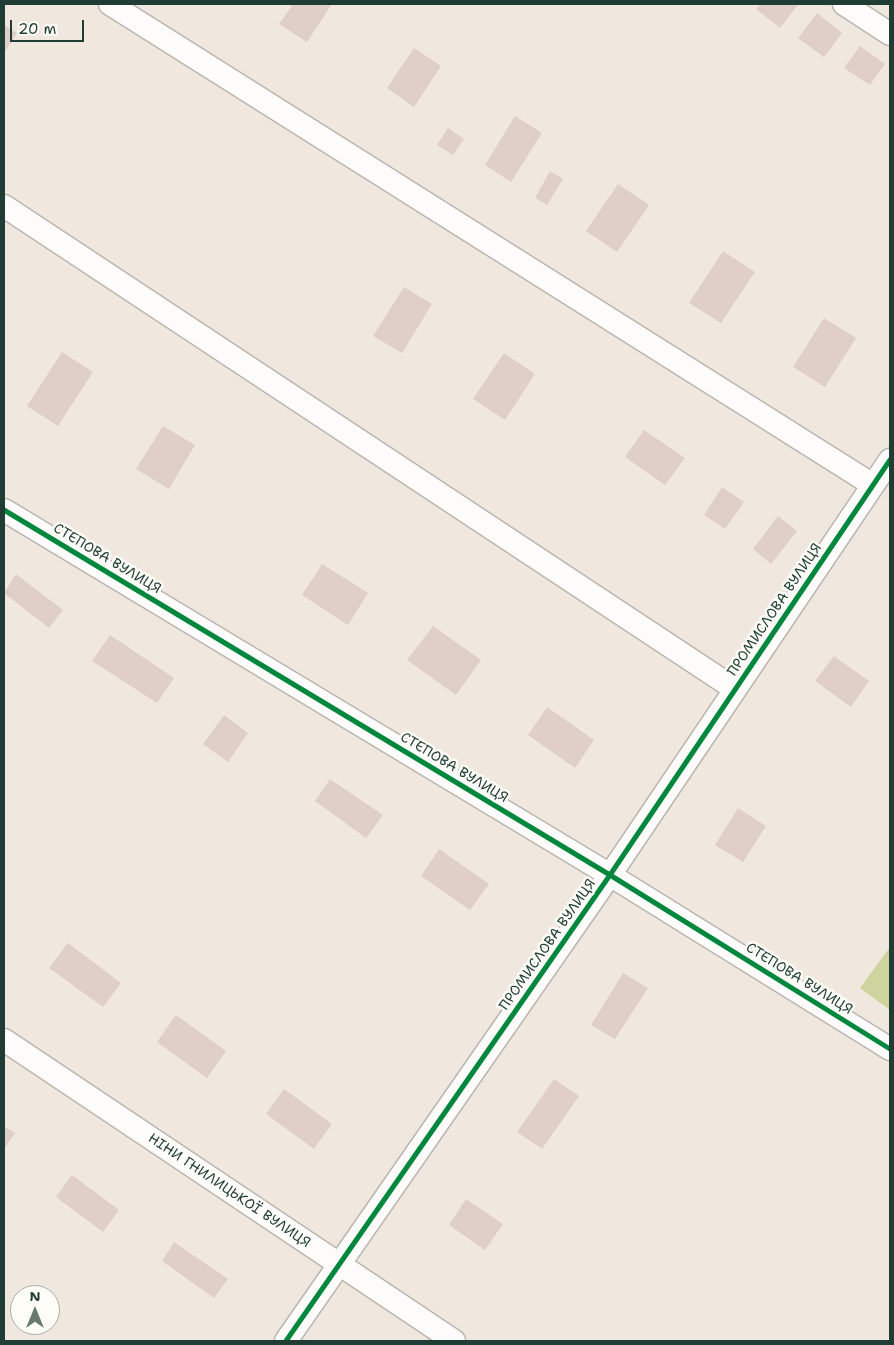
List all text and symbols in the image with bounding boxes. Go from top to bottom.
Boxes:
scale bar [12,10,86,42]
text: 20 m [18,19,57,39]
street label: СТЕПОВА ВУЛИЦЯ [50,520,164,598]
street label: ПРОМИСЛОВА ВУЛИЦЯ [724,540,826,680]
street label: СТЕПОВА ВУЛИЦЯ [397,729,511,807]
street label: ПРОМИСЛОВА ВУЛИЦЯ [496,876,600,1014]
street label: СТЕПОВА ВУЛИЦЯ [743,939,855,1019]
street label: НІНИ ГНИЛИЦЬКОЇ ВУЛИЦЯ [145,1130,313,1252]
north arrow [10,1285,60,1335]
text: N [29,1287,41,1305]

